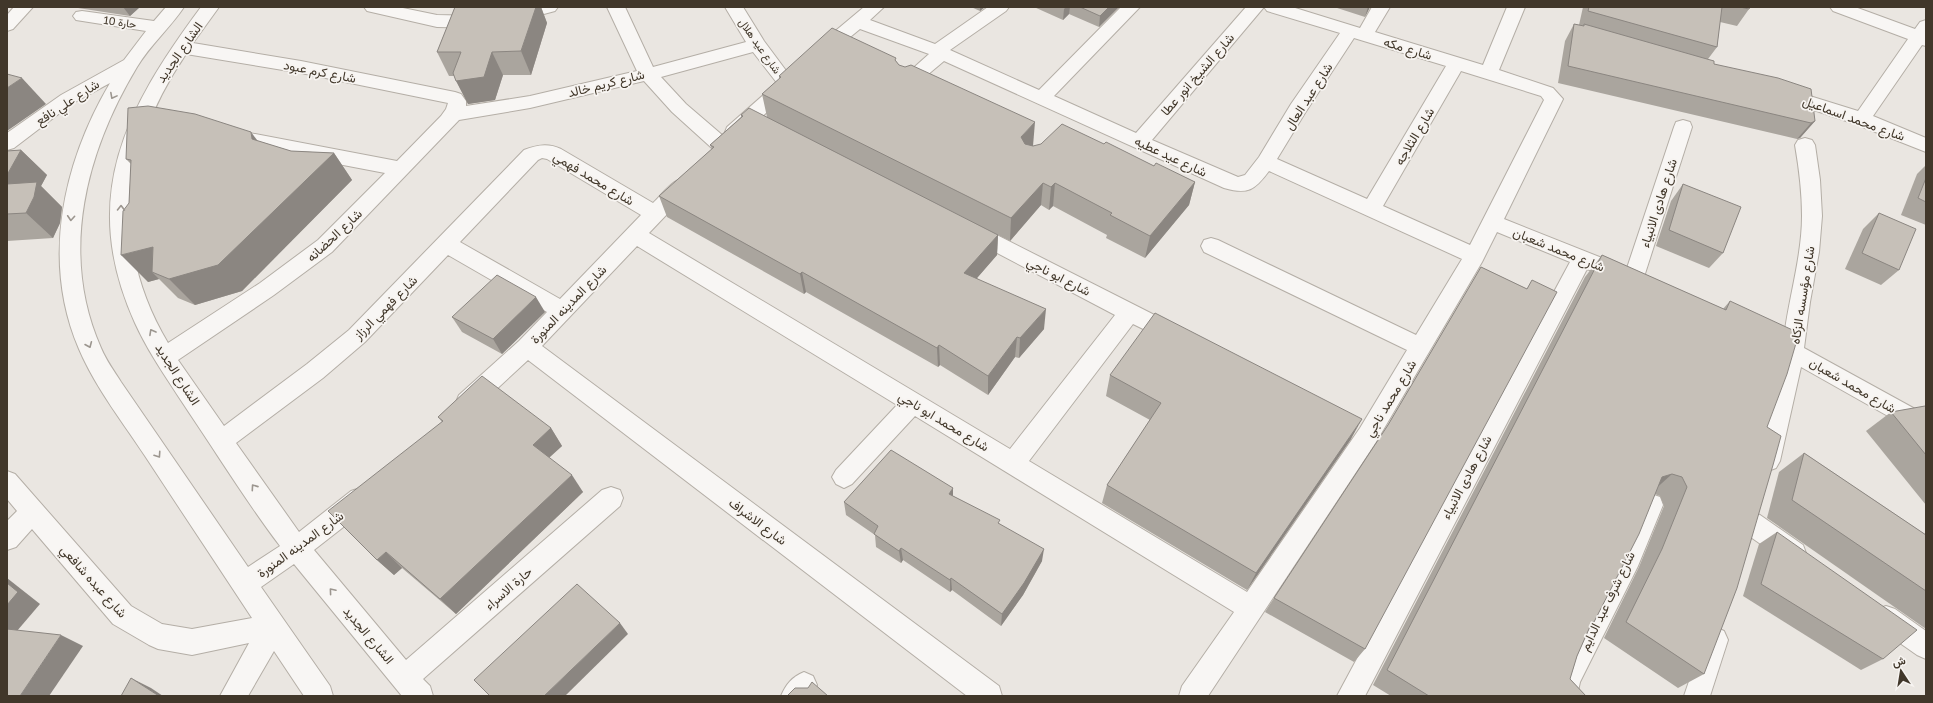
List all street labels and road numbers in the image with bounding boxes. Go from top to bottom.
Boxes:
street label: حارة 10 [103,13,137,31]
street label: شارع عيد هلال [735,16,784,77]
street label: الشارع الجديد [152,19,207,87]
street label: شارع الشيخ انور عطا [1157,30,1239,120]
street label: شارع مكه [1381,33,1434,65]
street label: شارع كرم عبود [282,56,358,88]
street label: شارع عبد العال [1280,59,1337,134]
street label: شارع كريم خالد [566,66,647,102]
street label: شارع علي نافع [32,75,104,131]
street label: شارع محمد اسماعيل [1800,92,1907,146]
street label: شارع الثلاجه [1391,104,1439,169]
street label: شارع عيد عطيه [1131,132,1210,182]
street label: شارع محمد فهمي [549,148,637,211]
street label: شارع هادى الانبياء [1636,157,1682,250]
street label: شارع الحضانه [303,205,366,266]
street label: شارع محمد شعبان [1510,223,1607,276]
street label: شارع مؤسسه الزكاه [1786,245,1820,346]
street label: شارع ابو ناجي [1023,253,1094,302]
street label: شارع المدينه المنورة [527,261,611,348]
street label: شارع فهمي الرزاز [349,272,422,345]
street label: الشارع الجديد [150,340,204,409]
street label: شارع محمد شعبان [1806,354,1899,418]
street label: شارع محمد ناجي [1361,357,1422,441]
street label: شارع محمد ابو ناجي [894,388,992,457]
street label: شارع هادى الانبياء [1437,432,1497,523]
street label: شارع الاشراف [725,494,790,550]
street label: شارع المدينه المنورة [254,507,347,582]
street label: شارع عبده شافعي [55,541,131,623]
street label: شارع شرف عبد الدايم [1576,549,1640,654]
street label: حارة الاسراء [481,563,536,614]
street label: الشارع الجديد [339,603,398,668]

